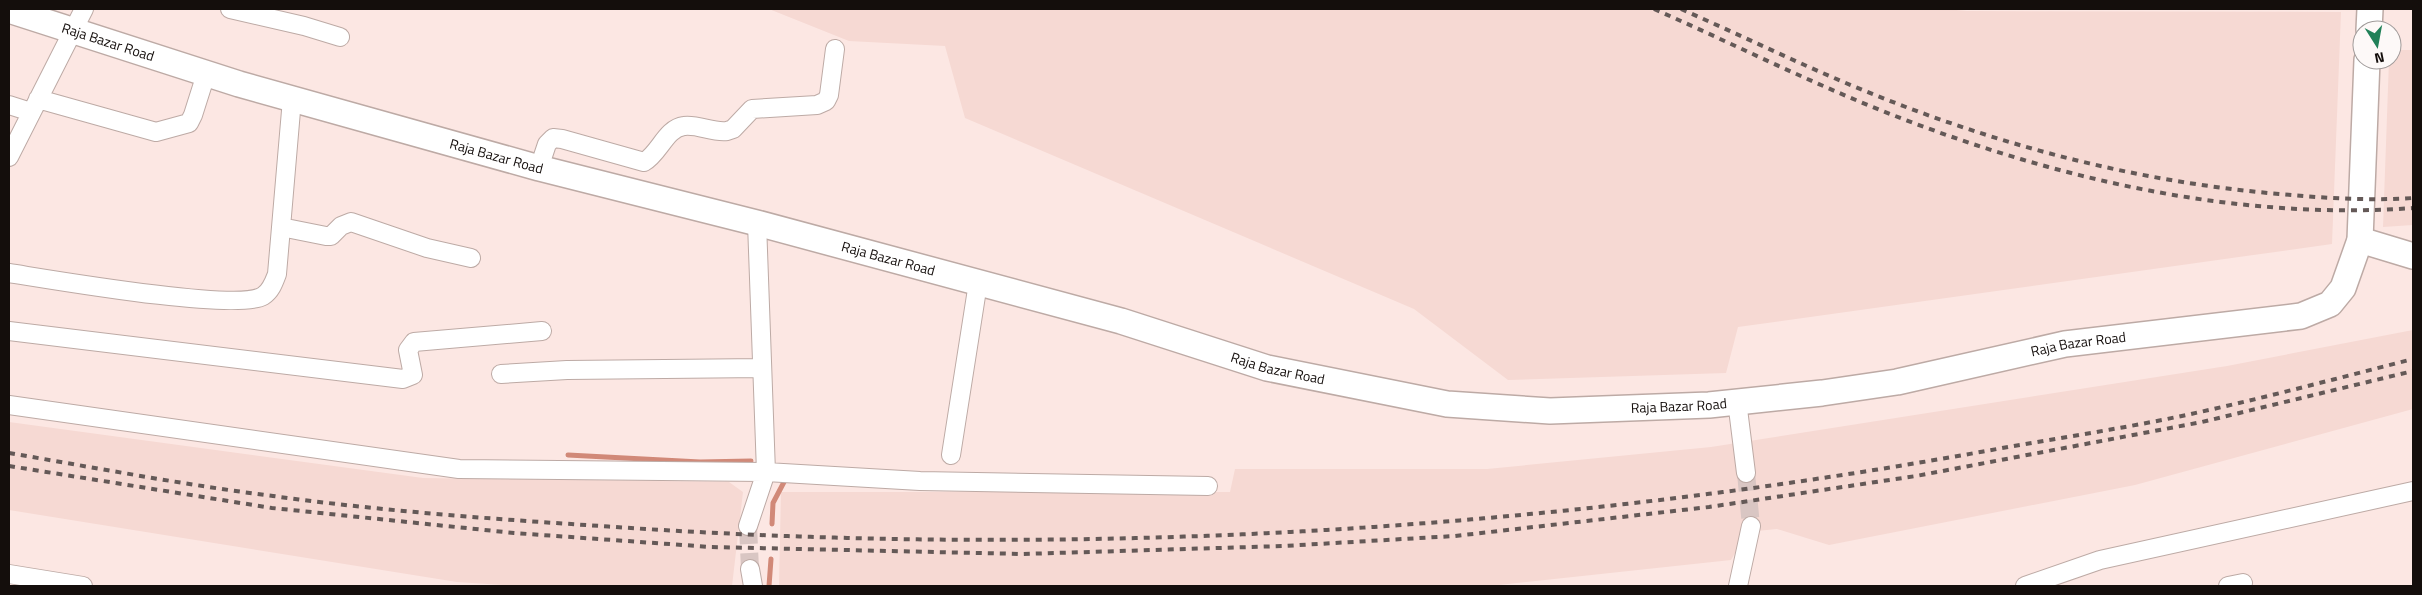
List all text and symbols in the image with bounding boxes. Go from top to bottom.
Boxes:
street label: Raja Bazar Road [59,17,157,66]
north arrow [2352,20,2402,70]
text: N [2373,47,2386,69]
street label: Raja Bazar Road [447,133,545,179]
street label: Raja Bazar Road [839,235,938,281]
street label: Raja Bazar Road [2028,326,2127,361]
street label: Raja Bazar Road [1228,346,1327,389]
street label: Raja Bazar Road [1630,392,1728,418]

